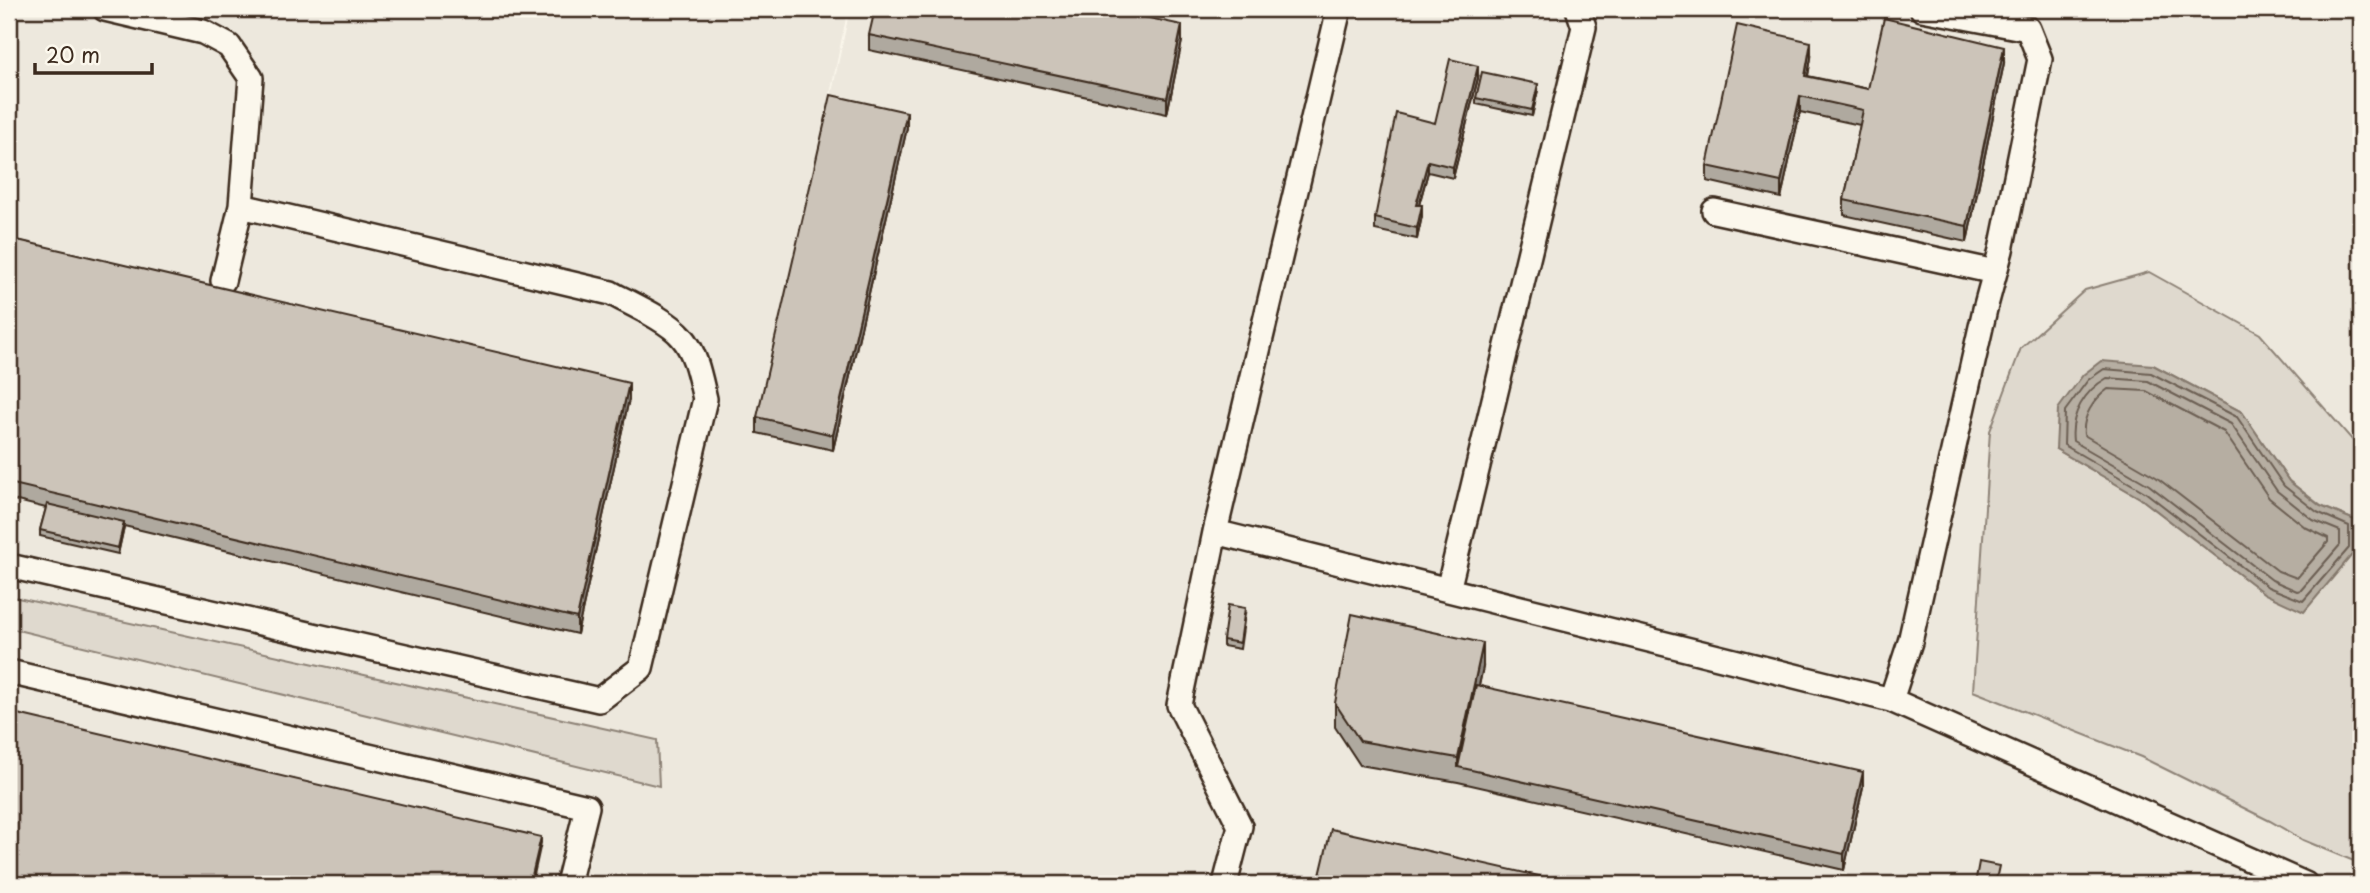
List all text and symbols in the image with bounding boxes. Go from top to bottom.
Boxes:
scale bar [35,32,152,76]
text: 20 m [46,38,100,70]

